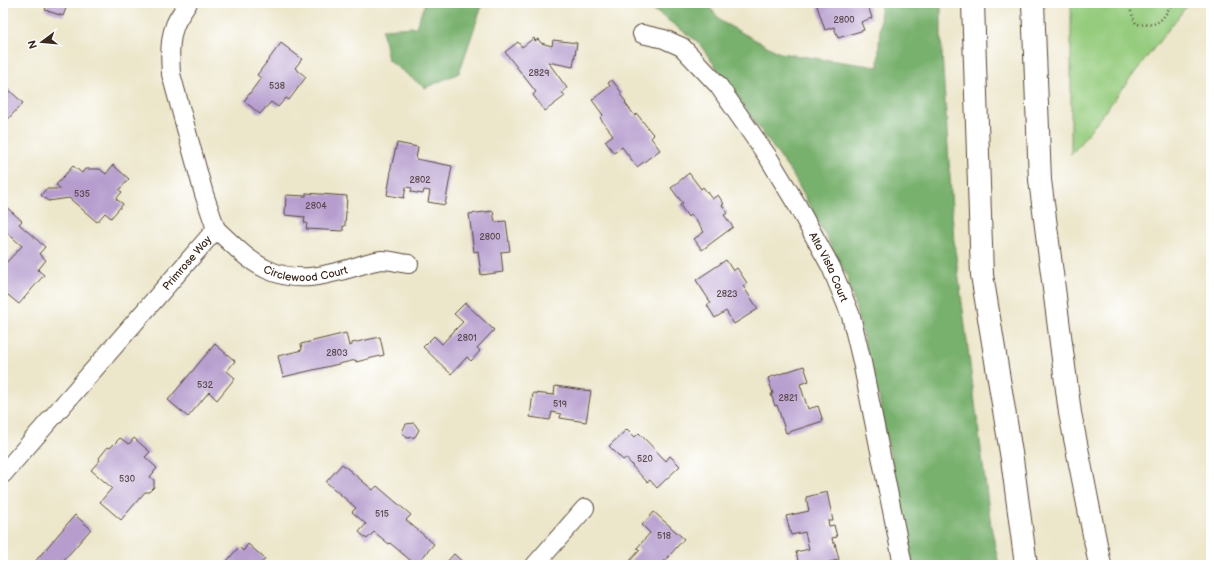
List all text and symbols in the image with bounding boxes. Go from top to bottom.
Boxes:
house number: 2800 [833,15,855,26]
north arrow [22,22,62,62]
text: N [25,39,40,50]
house number: 2829 [528,68,550,79]
house number: 538 [269,81,285,92]
house number: 2802 [409,175,431,186]
house number: 535 [74,189,90,200]
house number: 2804 [305,201,327,212]
street label: Alta Vista Court [806,230,851,304]
house number: 2800 [479,232,501,243]
street label: Primrose Way [160,233,214,293]
street label: Circlewood Court [261,263,350,284]
house number: 2823 [716,289,738,300]
house number: 2801 [457,333,477,344]
house number: 2803 [326,348,348,359]
house number: 532 [197,380,214,391]
house number: 2821 [778,393,798,404]
house number: 519 [553,399,567,410]
house number: 520 [637,454,653,465]
house number: 530 [119,474,135,485]
house number: 515 [375,509,389,520]
house number: 518 [657,531,671,542]

